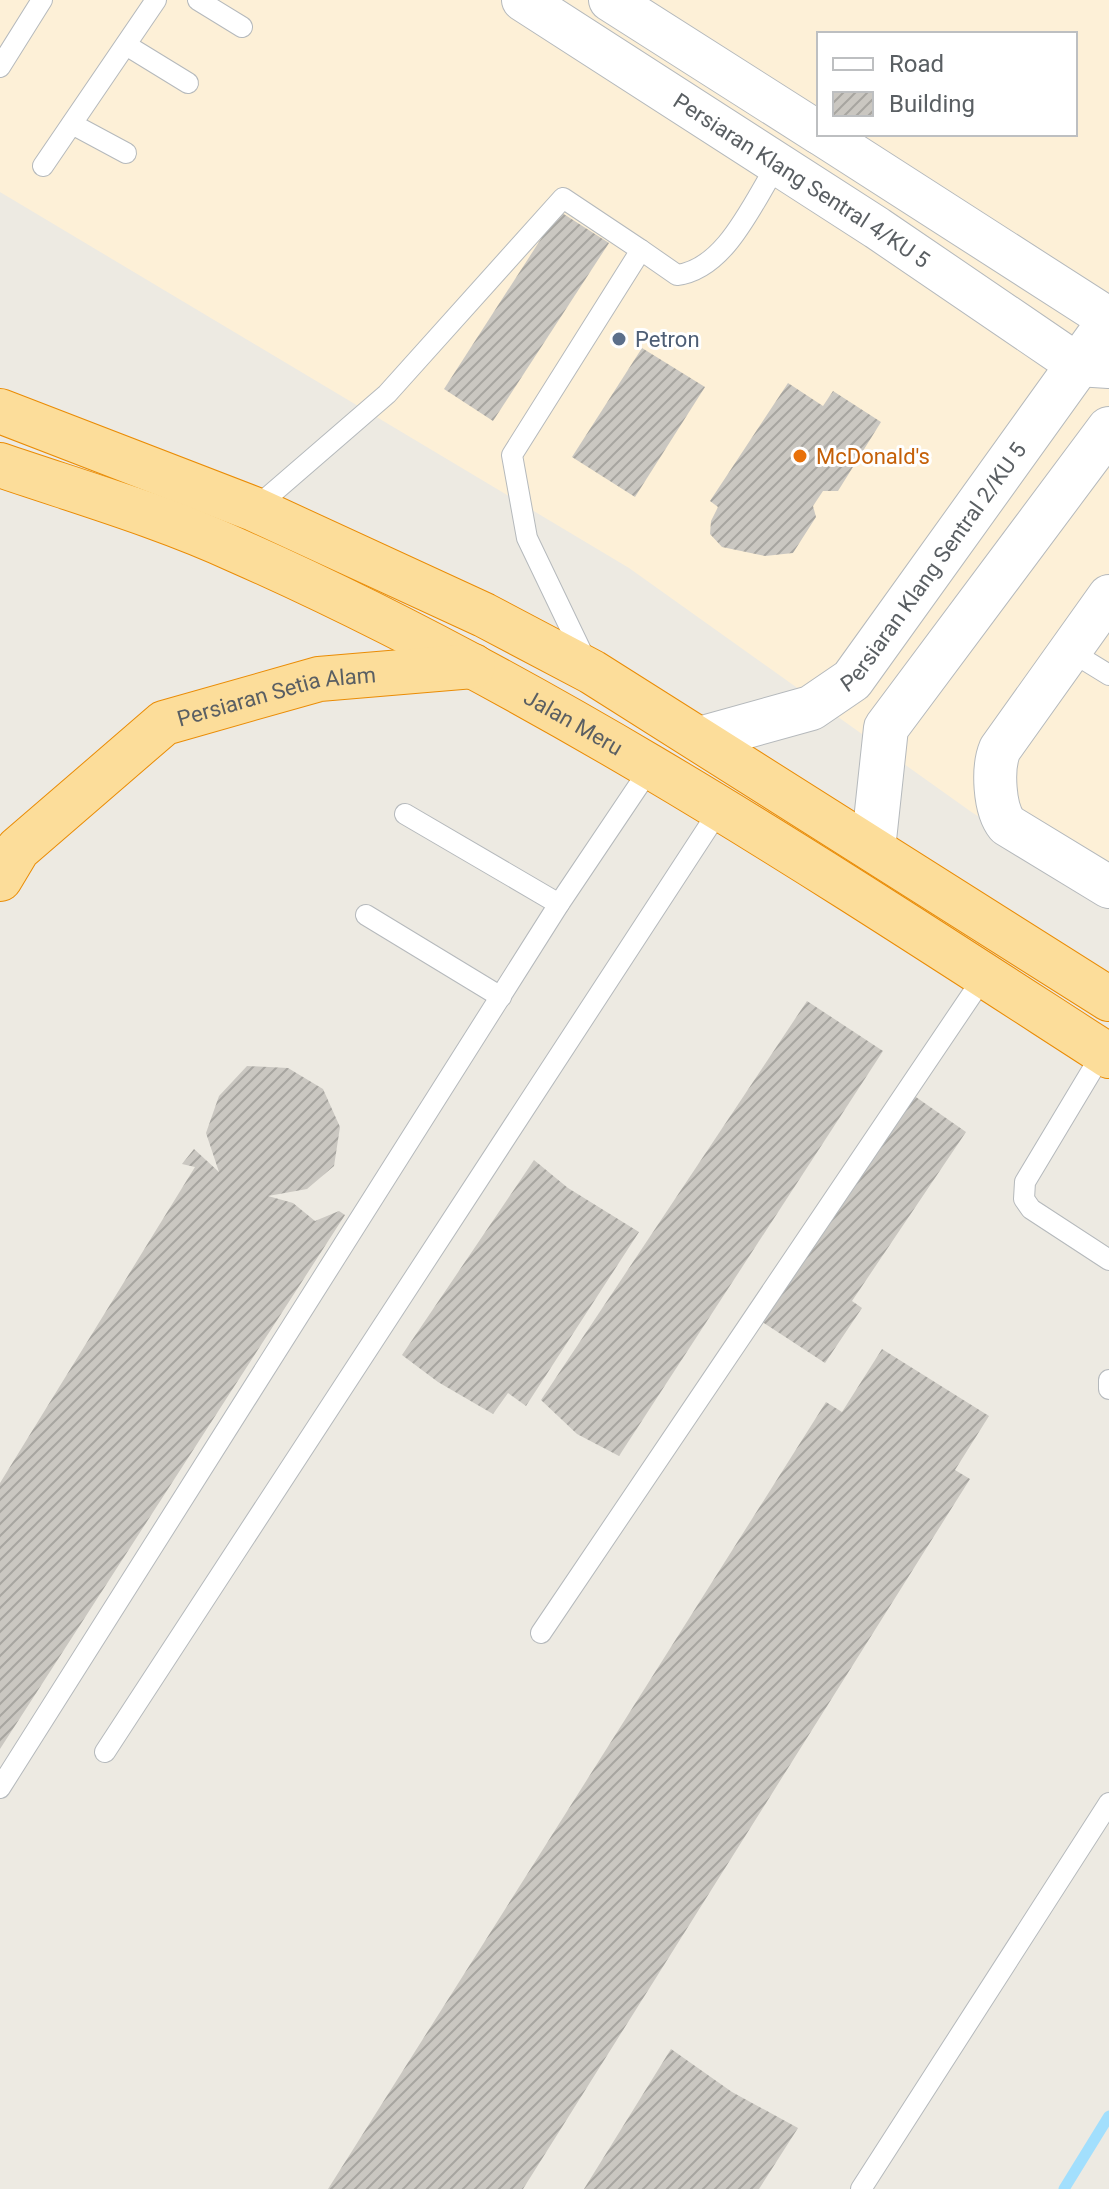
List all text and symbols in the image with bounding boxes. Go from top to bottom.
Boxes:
legend [817,32,1077,136]
text: Road [889,50,944,78]
street label: Persiaran Klang Sentral 4/KU 5 [669,88,935,273]
text: Building [889,90,975,118]
place label: Petron [635,327,700,352]
marker: Petron [610,330,628,348]
street label: Persiaran Klang Sentral 2/KU 5 [836,438,1031,697]
place label: McDonald's [816,444,930,469]
marker: McDonald's [791,447,809,465]
street label: Persiaran Setia Alam [174,662,377,731]
street label: Jalan Meru [520,684,627,760]

